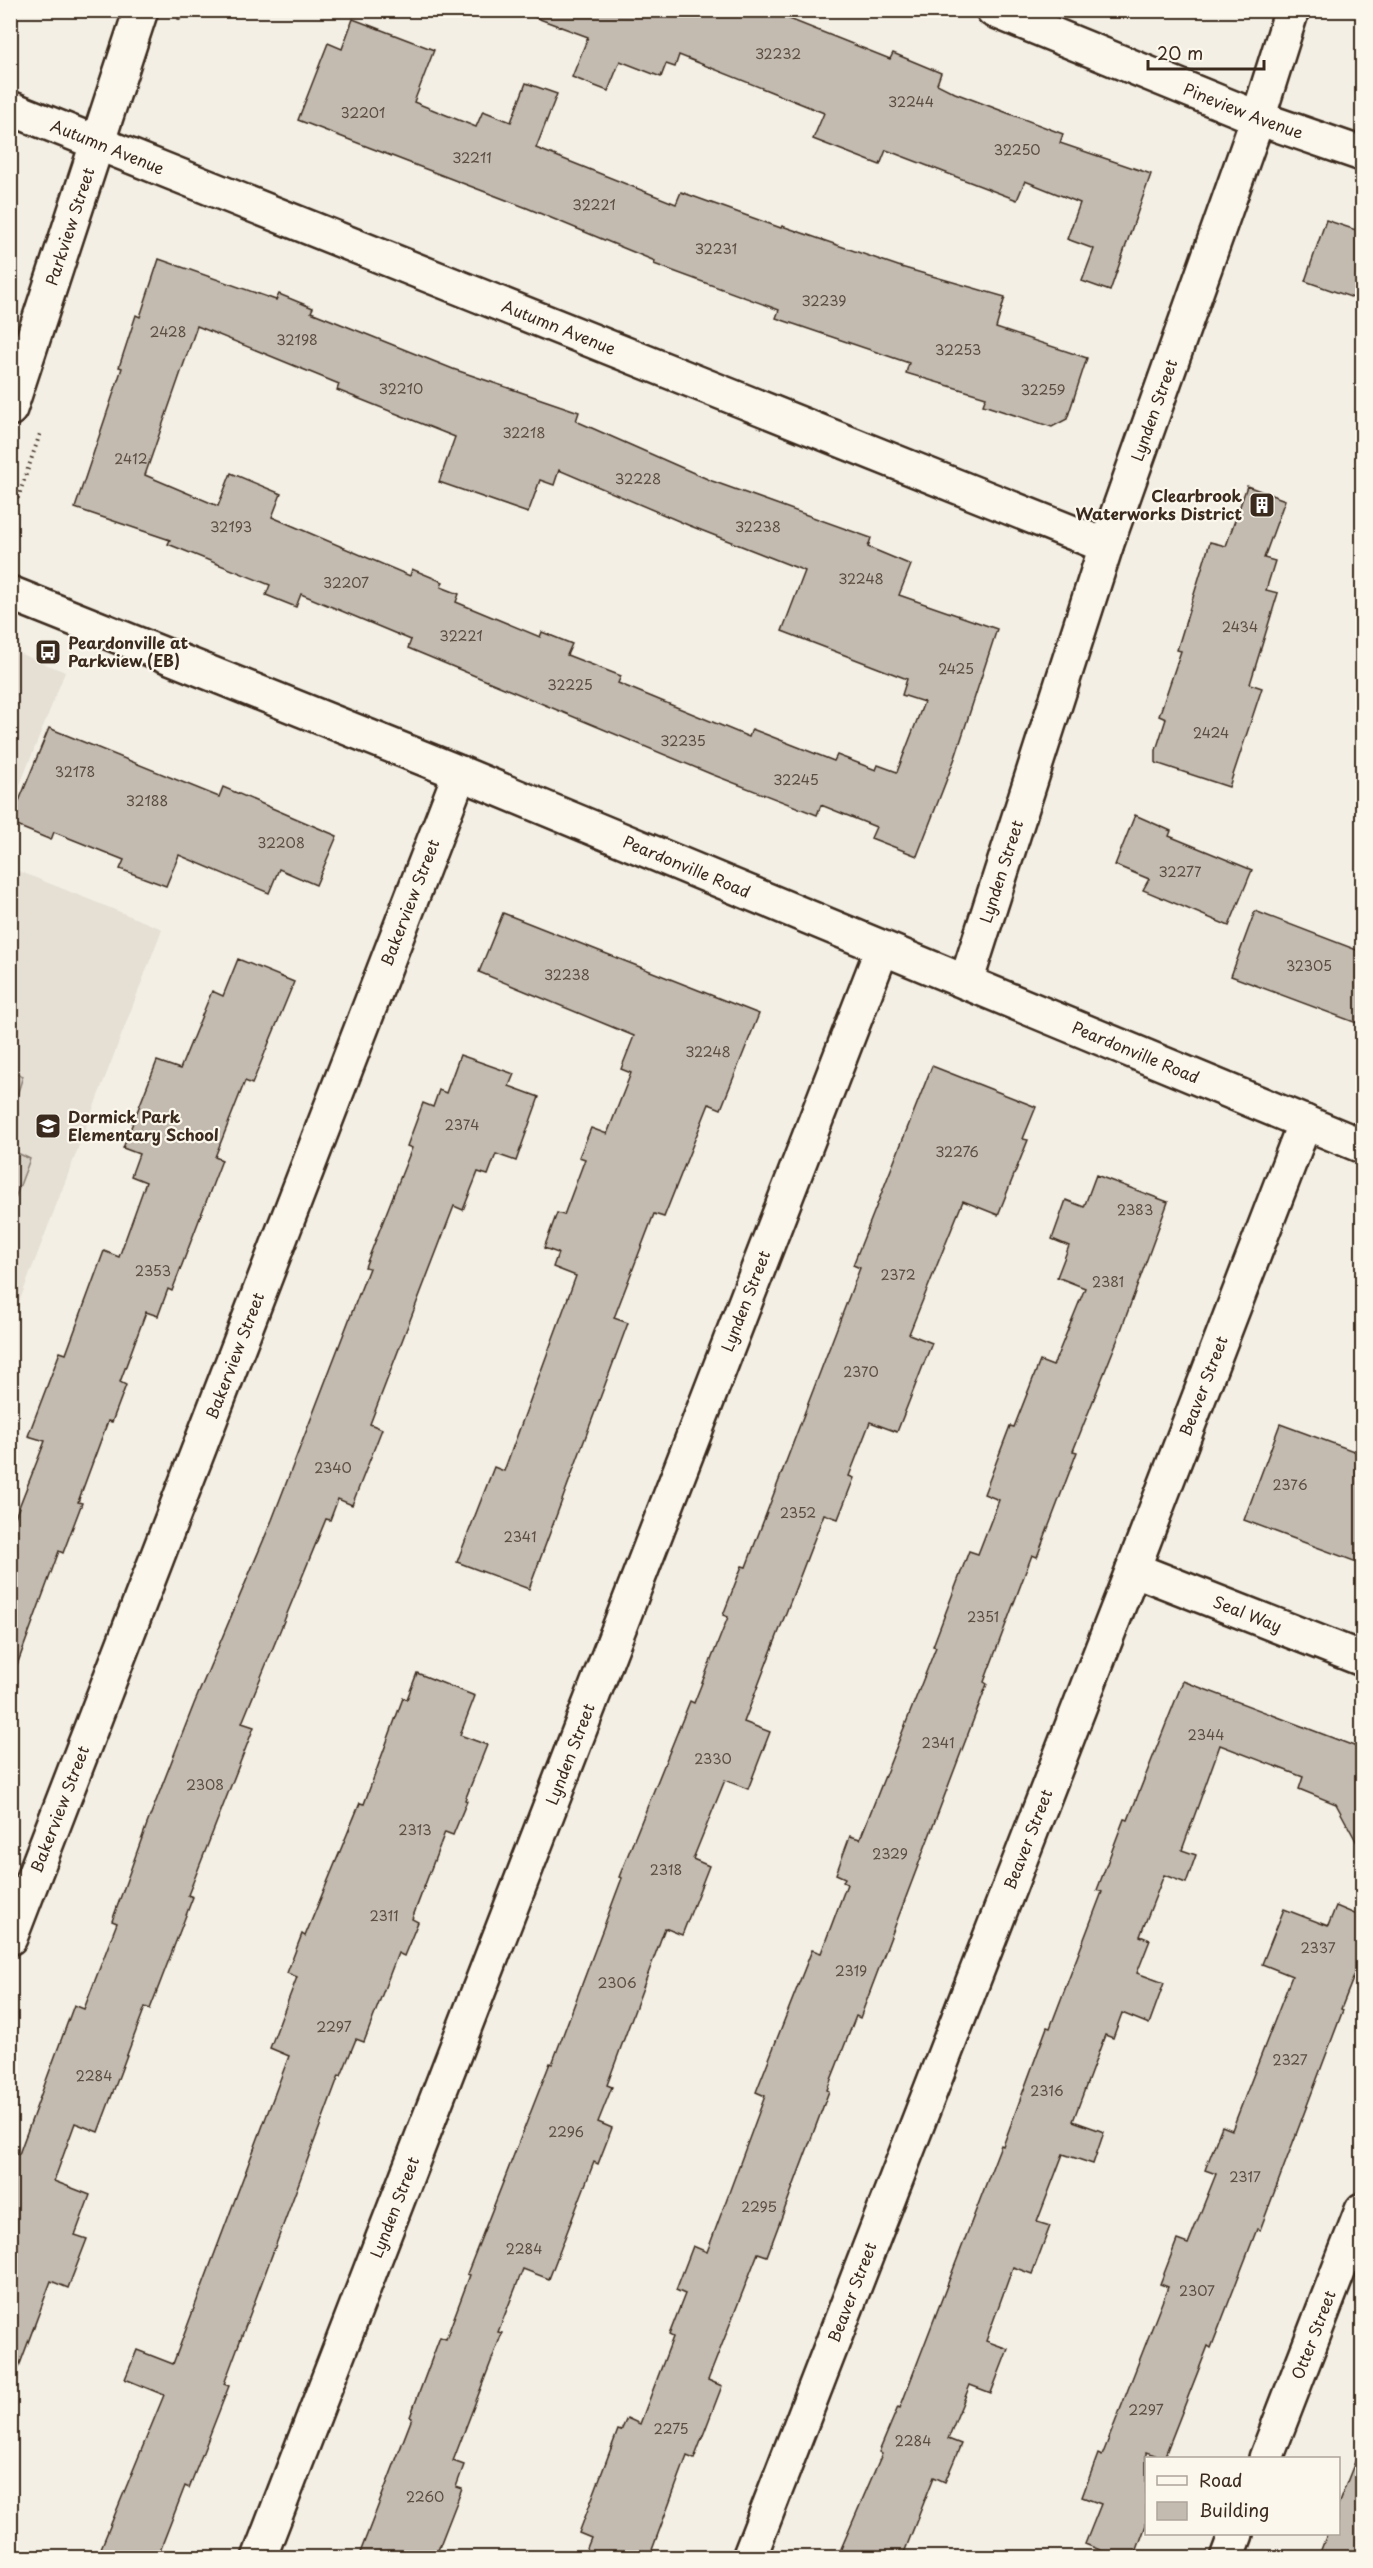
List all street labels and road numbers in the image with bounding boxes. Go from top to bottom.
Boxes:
street label: Pineview Avenue [1180,76,1307,144]
street label: Autumn Avenue [47,113,169,180]
street label: Parkview Street [38,164,100,288]
street label: Autumn Avenue [499,293,620,360]
street label: Lynden Street [1124,355,1183,464]
street label: Lynden Street [973,816,1028,926]
street label: Peardonville Road [620,829,754,903]
street label: Bakerview Street [374,835,445,969]
street label: Peardonville Road [1069,1015,1204,1089]
street label: Lynden Street [714,1246,775,1355]
street label: Bakerview Street [198,1288,269,1423]
street label: Beaver Street [1172,1332,1233,1439]
street label: Seal Way [1210,1589,1286,1637]
street label: Lynden Street [539,1699,600,1808]
street label: Bakerview Street [23,1741,94,1876]
street label: Beaver Street [997,1785,1058,1893]
street label: Lynden Street [363,2152,424,2261]
street label: Beaver Street [821,2238,882,2346]
street label: Otter Street [1285,2287,1341,2382]

